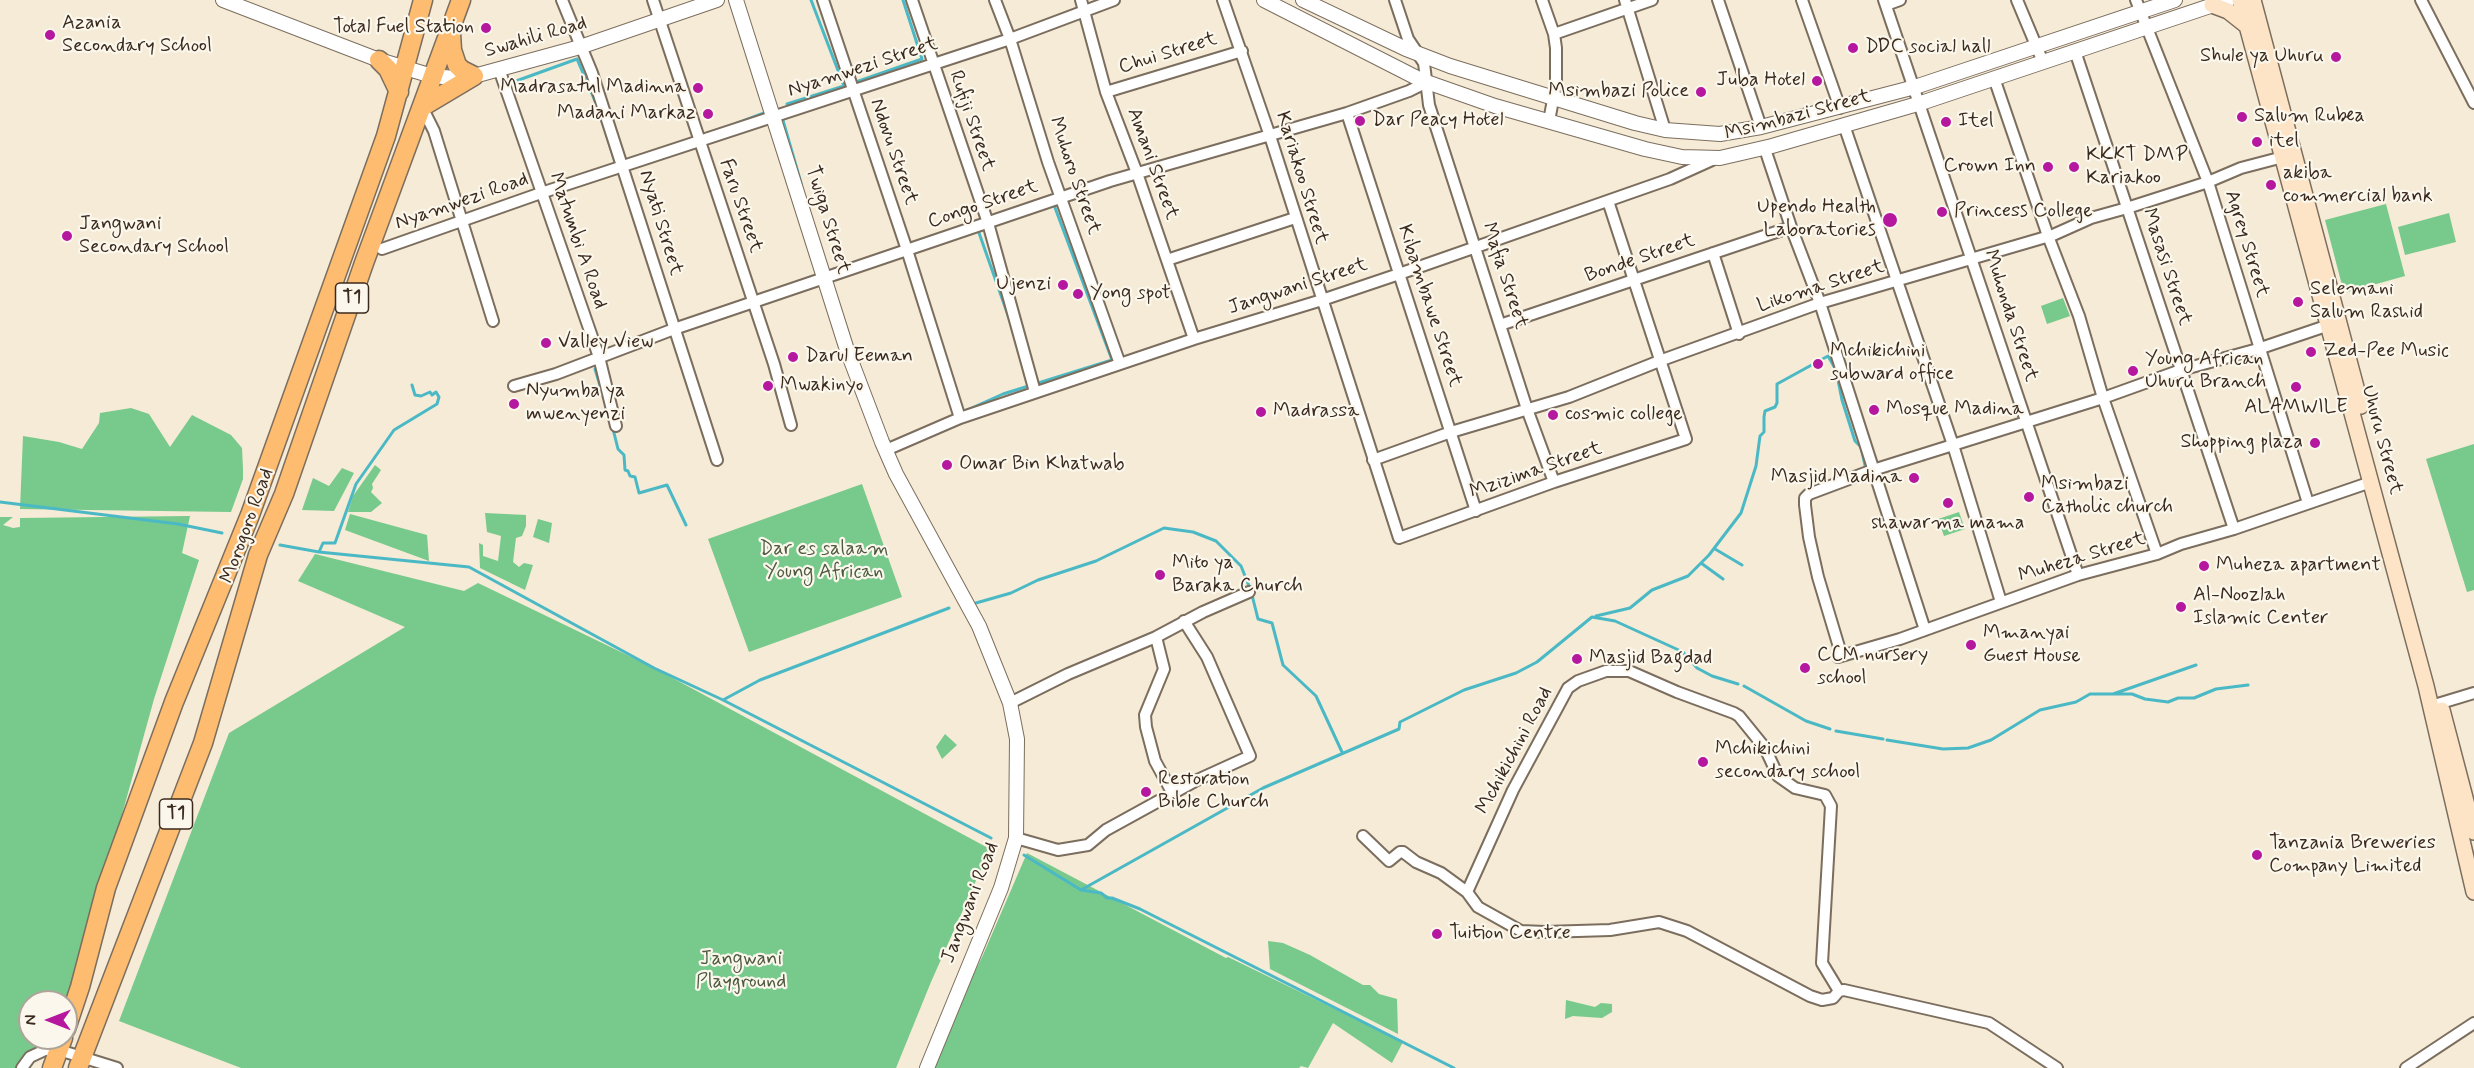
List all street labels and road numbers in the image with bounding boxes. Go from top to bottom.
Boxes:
street label: Swahili Road [482,12,590,64]
street label: Chui Street [1116,28,1220,80]
street label: Nyamwezi Street [785,32,941,104]
street label: Rufiji Street [943,68,999,174]
street label: Msimbazi Street [1722,85,1874,147]
street label: Ndovu Street [864,96,922,208]
street label: Amani Street [1121,105,1183,223]
street label: Kariakoo Street [1269,109,1333,247]
street label: Muhoro Street [1043,114,1105,238]
street label: Faru Street [713,156,767,256]
street label: Twiga Street [799,163,855,277]
street label: Nyamwezi Road [392,168,532,236]
street label: Nyati Street [633,168,687,278]
street label: Matumbi A Road [542,170,612,312]
street label: Congo Street [925,175,1041,235]
street label: Agrey Street [2218,187,2274,301]
street label: Masasi Street [2136,205,2196,329]
street label: Mafia Street [1475,220,1533,332]
street label: Kibambawe Street [1391,222,1467,390]
street label: Bonde Street [1582,229,1698,289]
street label: Muhonda Street [1977,247,2043,385]
street label: Jangwani Street [1225,253,1371,321]
street label: Likoma Street [1754,255,1888,319]
road number: T1 [336,283,368,313]
street label: Uhuru Street [2355,383,2407,497]
street label: Mzizima Street [1467,437,1605,505]
street label: Morogoro Road [216,465,280,587]
street label: Muheza Street [2016,527,2148,589]
street label: Mchikichini Road [1471,683,1559,819]
road number: T1 [160,799,192,829]
street label: Jangwani Road [937,839,1005,967]

